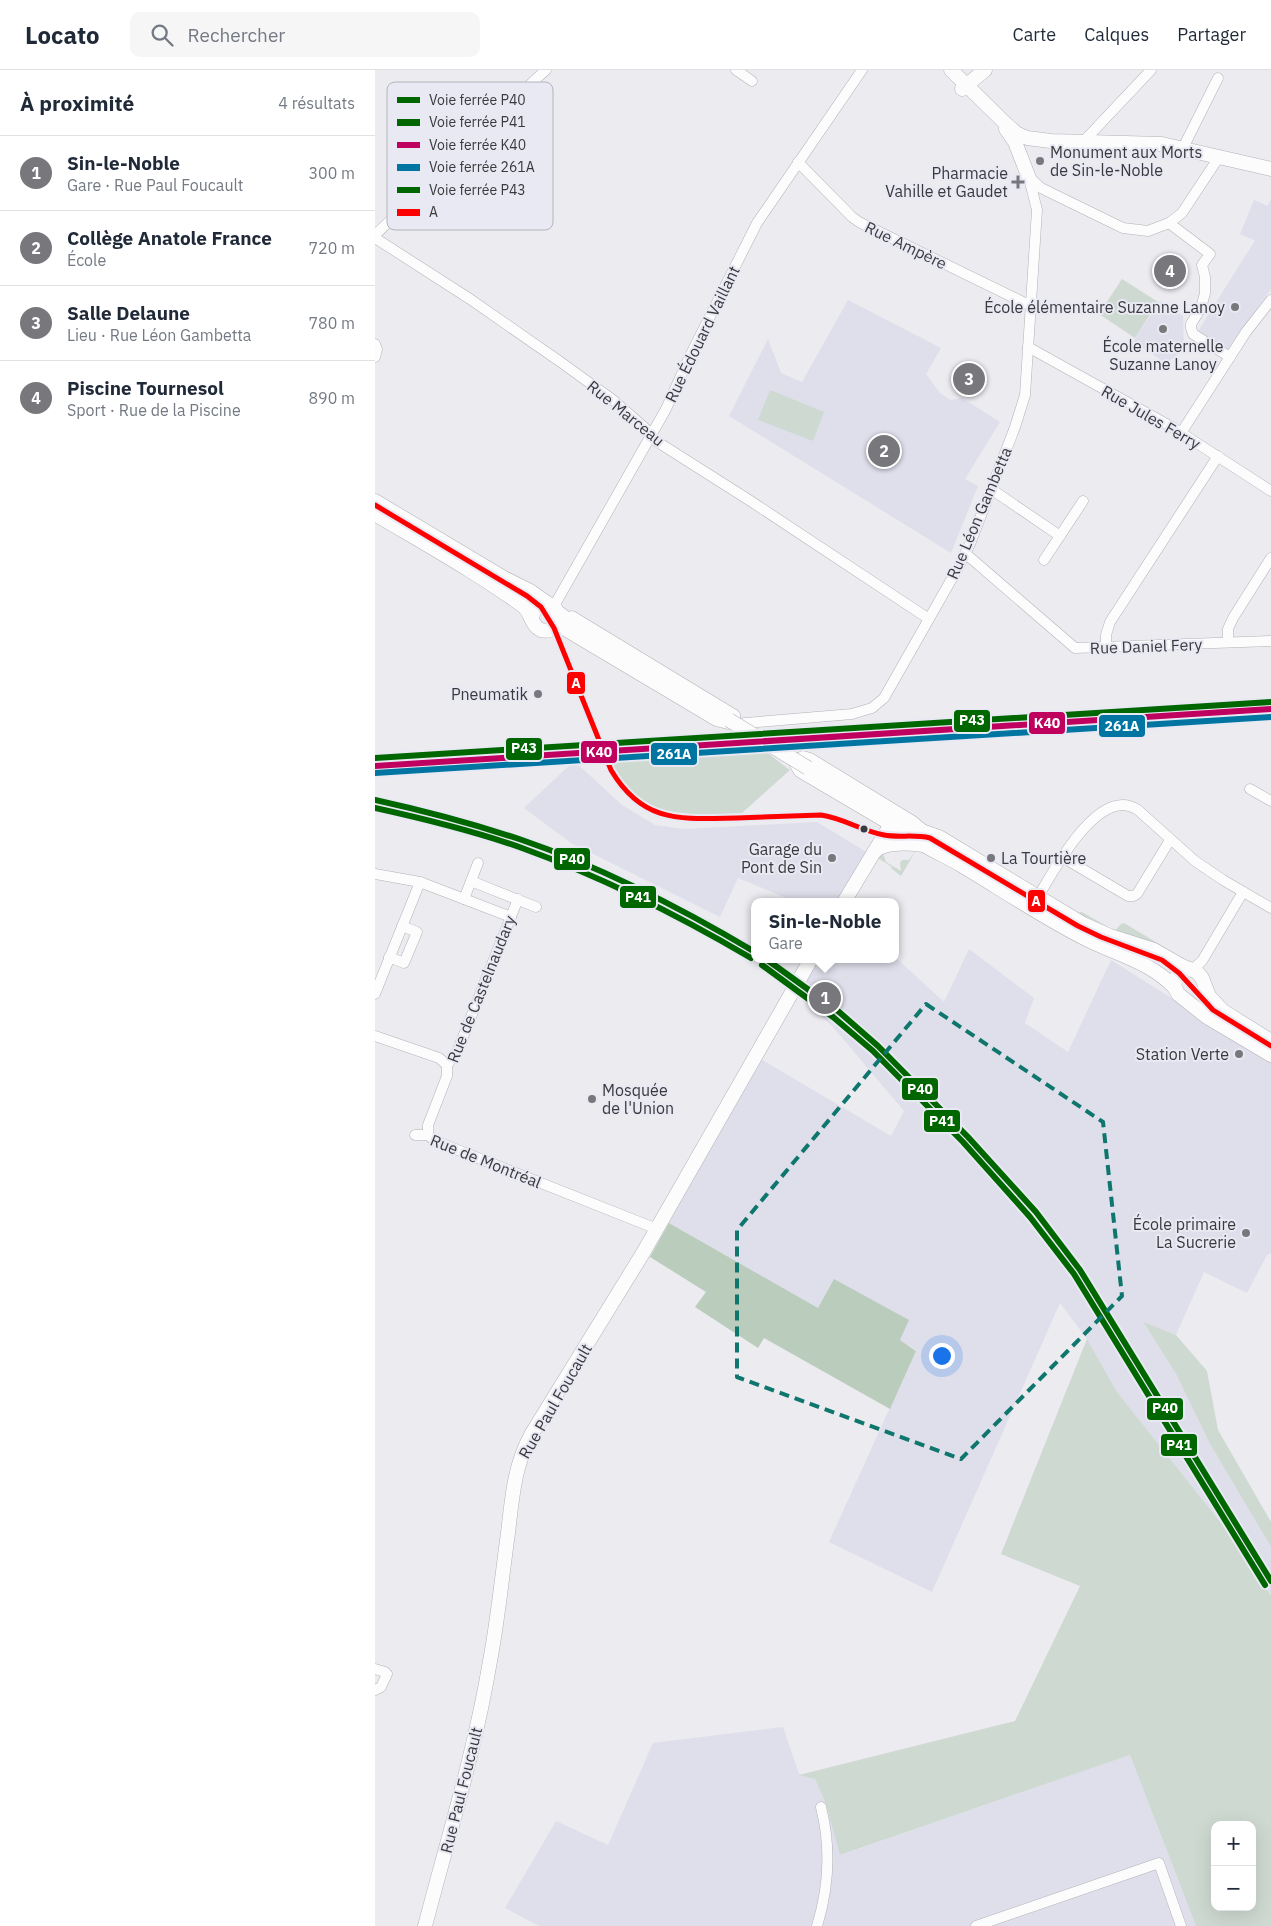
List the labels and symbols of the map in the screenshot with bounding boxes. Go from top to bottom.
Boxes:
legend [387,82,553,230]
text: Voie ferrée P40 [429,91,526,109]
text: Voie ferrée P41 [429,113,526,131]
text: Voie ferrée K40 [429,136,526,154]
place label: Monument aux Morts de Sin-le-Noble [1050,142,1202,180]
marker: Monument aux Morts de Sin-le-Noble [1034,155,1046,167]
text: Voie ferrée 261A [429,158,535,176]
place label: Pharmacie Vahille et Gaudet [885,163,1008,201]
marker: Pharmacie Vahille et Gaudet [1012,176,1024,188]
text: Voie ferrée P43 [429,181,526,199]
text: A [429,203,438,221]
street label: Rue Ampère [862,217,950,274]
pin: 4 [1154,252,1186,290]
street label: Rue Édouard Vaillant [659,262,744,406]
place label: École élémentaire Suzanne Lanoy [984,296,1225,317]
marker: École élémentaire Suzanne Lanoy [1229,301,1241,313]
marker: École maternelle Suzanne Lanoy [1157,323,1169,335]
place label: École maternelle Suzanne Lanoy [1103,335,1224,374]
pin: 3 [953,360,985,398]
street label: Rue Marceau [583,376,669,450]
street label: Rue Jules Ferry [1098,381,1204,453]
pin: 2 [868,432,900,470]
street label: Rue Léon Gambetta [942,443,1016,582]
street label: Rue Daniel Fery [1089,634,1203,658]
line badge: A [566,671,586,695]
text: A [571,674,581,692]
place label: Pneumatik [451,684,529,704]
marker: Pneumatik [532,688,544,700]
line badge: P43 [953,709,991,733]
text: P43 [959,711,985,729]
line badge: K40 [1028,711,1066,735]
text: K40 [1034,714,1060,732]
line badge: 261A [1098,714,1146,738]
text: 261A [1105,717,1140,735]
line badge: P43 [505,737,543,761]
text: P43 [511,739,537,757]
line badge: K40 [580,740,618,764]
line badge: 261A [650,742,698,766]
text: K40 [586,743,612,761]
text: 261A [657,745,692,763]
unlabelled marker [859,824,869,834]
place label: Garage du Pont de Sin [741,839,822,877]
line badge: P40 [553,847,591,871]
place label: La Tourtière [1001,848,1087,868]
text: P40 [559,850,585,868]
marker: Garage du Pont de Sin [826,852,838,864]
marker: La Tourtière [985,852,997,864]
line badge: P41 [619,885,657,909]
text: P41 [625,888,652,906]
line badge: A [1027,889,1046,913]
text: A [1031,892,1041,910]
street label: Rue de Castelnaudary [442,912,520,1066]
pin: 1 [809,979,841,1017]
place label: Station Verte [1136,1044,1229,1064]
marker: Station Verte [1233,1048,1245,1060]
line badge: P40 [901,1077,939,1101]
place label: Mosquée de l'Union [602,1080,674,1118]
text: P40 [907,1080,933,1098]
marker: Mosquée de l'Union [586,1093,598,1105]
line badge: P41 [923,1109,961,1133]
text: P41 [929,1112,956,1130]
street label: Rue de Montréal [428,1130,544,1192]
place label: École primaire La Sucrerie [1133,1213,1236,1252]
marker: École primaire La Sucrerie [1240,1227,1252,1239]
street label: Rue Paul Foucault [514,1340,596,1462]
your location [929,1343,955,1369]
line badge: P40 [1146,1397,1184,1421]
text: P40 [1152,1399,1178,1417]
line badge: P41 [1160,1433,1198,1457]
text: P41 [1166,1436,1193,1454]
street label: Rue Paul Foucault [436,1725,486,1855]

